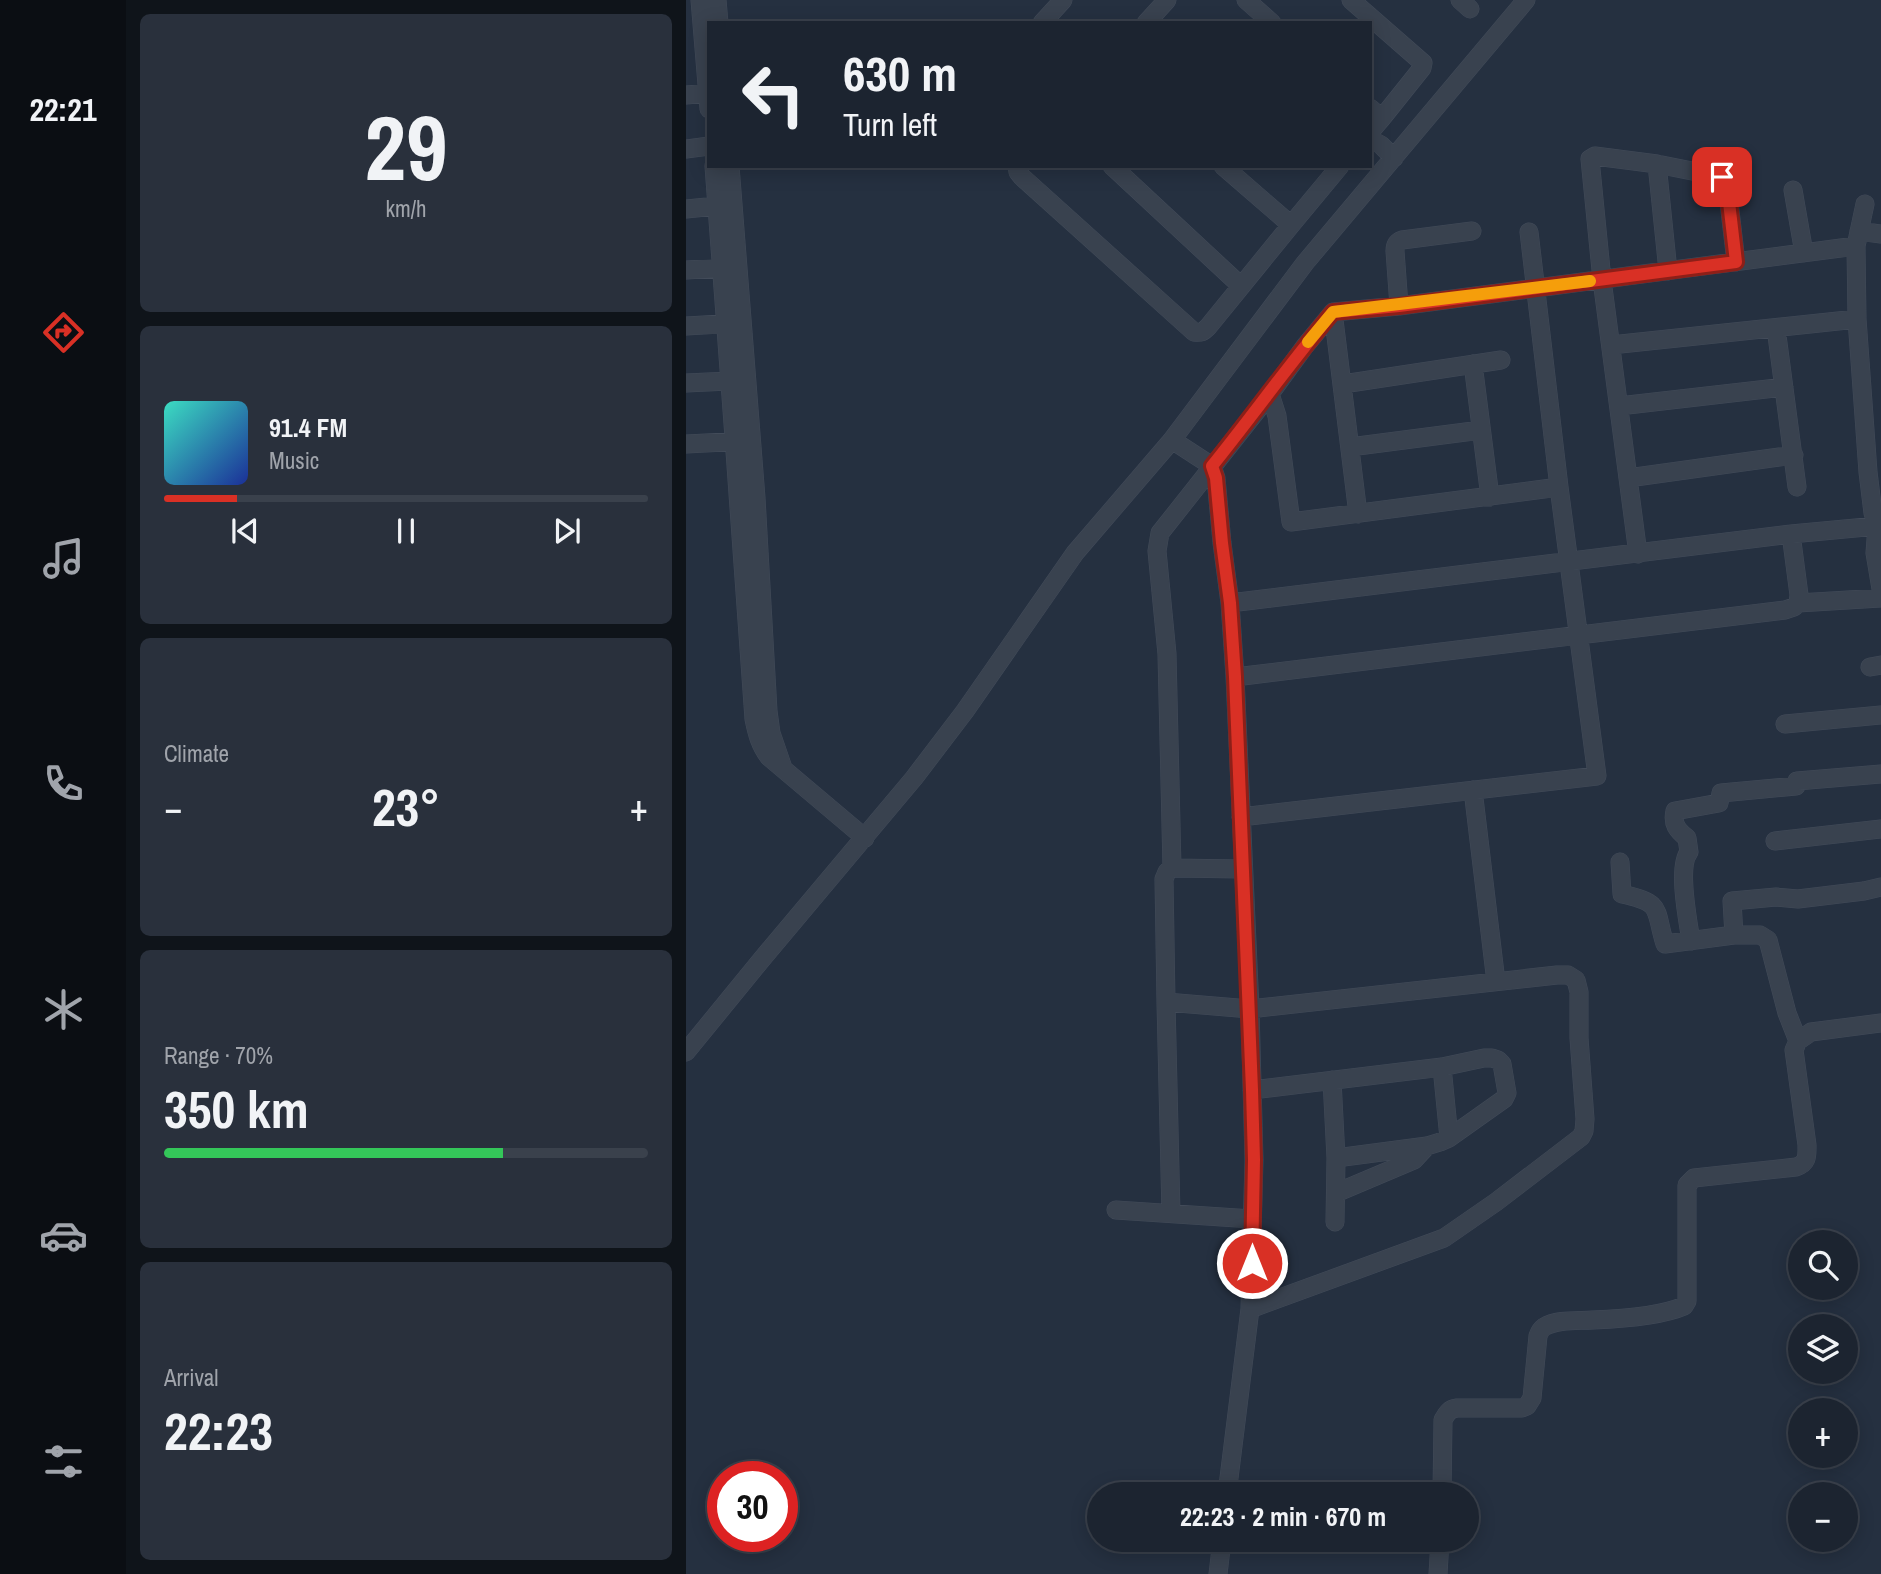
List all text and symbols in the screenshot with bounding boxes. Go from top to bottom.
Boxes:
text: 630 m [843,40,957,106]
icon: left [728,49,819,140]
text: 29 [365,86,448,208]
text: 22:21 [29,88,97,131]
text: Turn left [843,103,937,146]
pin [1692,147,1752,207]
icon: arrive [1703,158,1741,196]
text: km/h [386,193,426,224]
icon: directions [39,308,88,357]
text: 91.4 FM [269,410,347,445]
text: Music [269,445,319,476]
icon: previous [226,512,264,550]
icon: pause [387,512,425,550]
icon: next [548,512,586,550]
icon: music [39,534,88,583]
text: Climate [164,738,229,769]
icon: phone [39,759,88,808]
text: 23° [372,772,440,842]
text: − [164,782,182,833]
text: + [630,782,648,833]
icon: climate [39,985,88,1034]
text: Range · 70% [164,1040,273,1071]
text: 350 km [164,1074,309,1144]
icon: car [39,1211,88,1260]
position arrow [1215,1226,1289,1300]
map controls [1788,1230,1858,1552]
button: search [1788,1230,1858,1300]
button: layers [1788,1314,1858,1384]
text: Arrival [164,1362,219,1393]
text: 22:23 [164,1396,273,1466]
button: + [1788,1398,1858,1468]
icon: filters [39,1437,88,1486]
speed limit sign: 30 [707,1461,798,1552]
button: − [1788,1482,1858,1552]
text: 22:23 · 2 min · 670 m [1180,1499,1386,1534]

